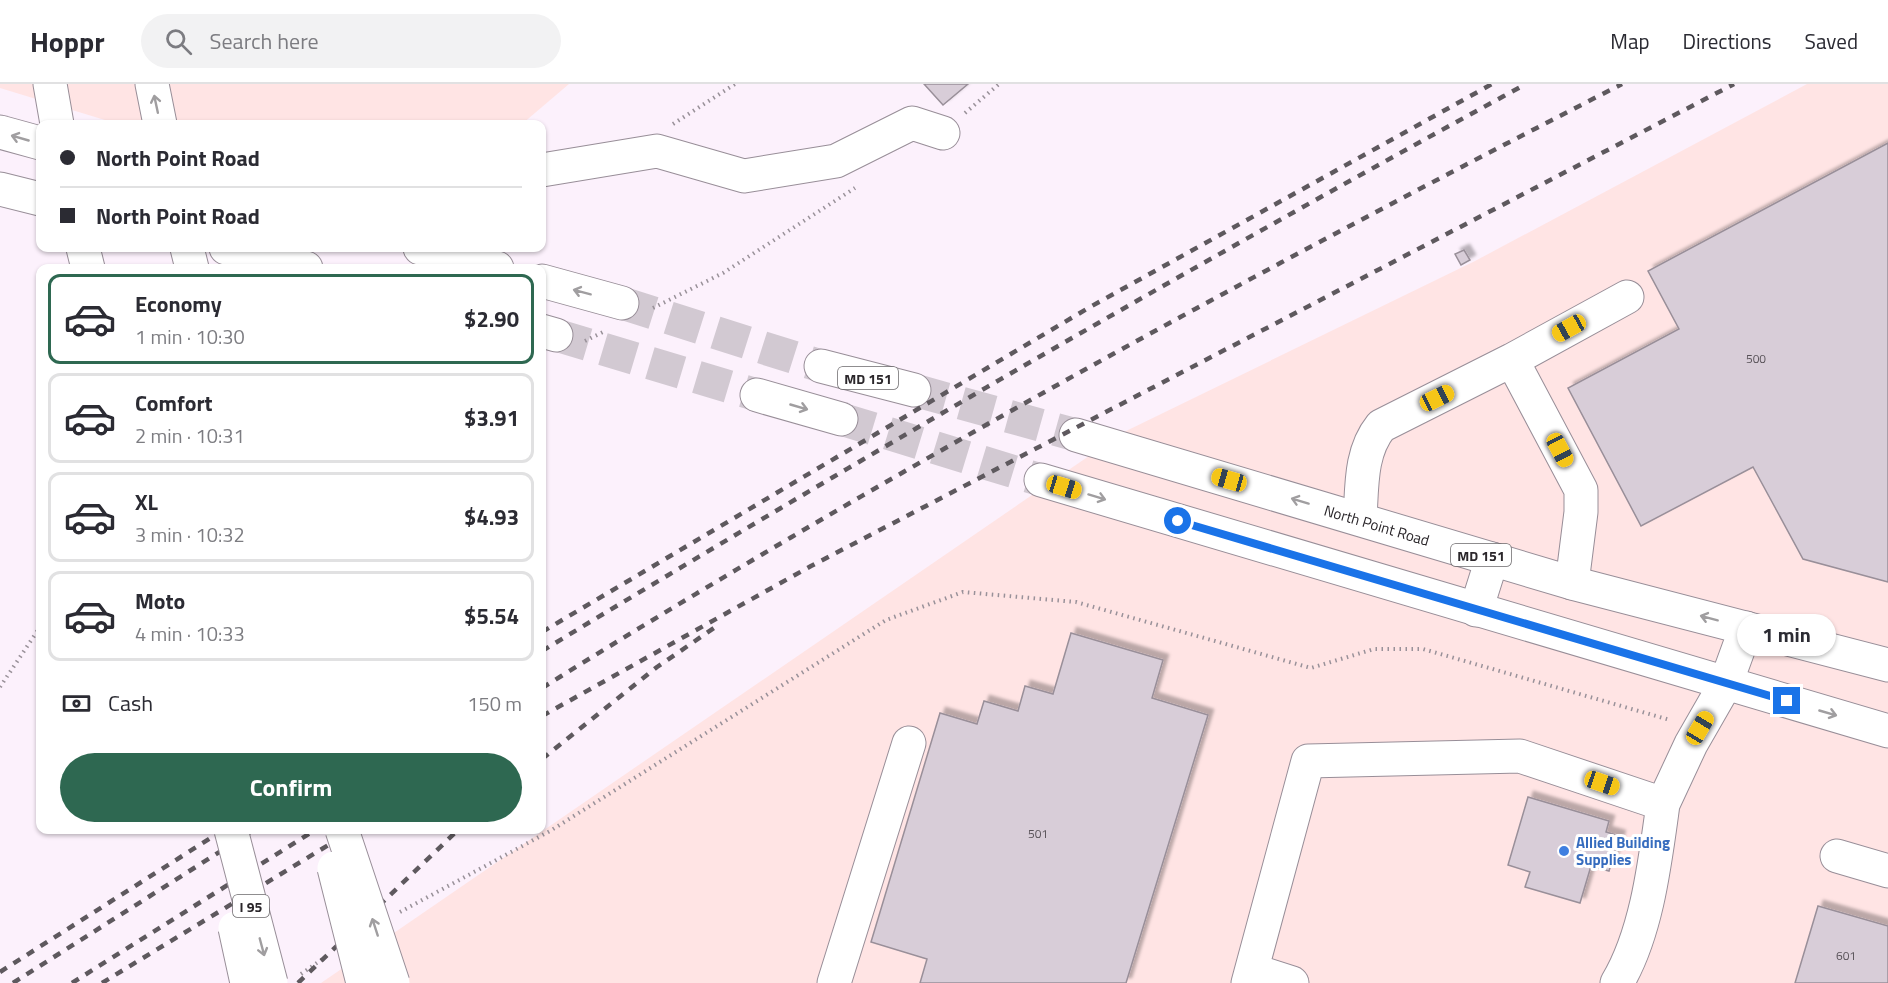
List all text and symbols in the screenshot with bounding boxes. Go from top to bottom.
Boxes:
search box [141,14,561,68]
text: Hoppr [30,20,105,63]
text: Search here [210,24,319,58]
icon: search [162,25,195,58]
text: Map [1610,25,1650,57]
text: Directions [1683,25,1772,57]
text: Saved [1805,25,1858,57]
one-way arrow [150,95,161,115]
one-way arrow [11,131,30,143]
text: North Point Road [96,141,260,175]
text: North Point Road [96,199,260,233]
one-way arrow [572,286,591,297]
text: Economy [135,287,222,321]
icon: car [63,292,117,346]
text: $2.90 [464,302,519,336]
car [1549,311,1589,345]
text: 1 min · 10:30 [135,321,245,352]
house number: 500 [1746,349,1766,368]
road number: MD 151 [838,367,898,389]
car [1417,382,1457,414]
text: Comfort [135,386,213,420]
icon: car [63,391,117,445]
text: $3.91 [464,401,519,435]
one-way arrow [789,402,808,413]
text: 2 min · 10:31 [135,420,245,451]
car [1544,430,1576,470]
car [1209,466,1249,494]
car [1044,473,1084,501]
text: XL [135,485,158,519]
icon: car [63,490,117,544]
one-way arrow [1087,492,1106,503]
one-way arrow [1291,495,1310,506]
street label: North Point Road [1321,498,1432,551]
text: $4.93 [464,500,519,534]
route start [1164,507,1191,534]
text: 3 min · 10:32 [135,519,245,550]
road number: MD 151 [1451,544,1511,566]
text: Moto [135,584,185,618]
icon: car [63,589,117,643]
text: $5.54 [464,599,519,633]
one-way arrow [1700,612,1719,624]
callout: 1 min [1738,614,1836,656]
text: 4 min · 10:33 [135,618,245,649]
text: 1 min [1762,619,1811,650]
text: Cash [108,686,153,720]
icon: cash [60,687,93,720]
route end [1773,687,1800,714]
text: 150 m [467,688,522,719]
car [1683,708,1717,748]
one-way arrow [1818,708,1837,719]
button: Confirm [60,753,522,822]
car [1582,769,1622,797]
house number: 501 [1028,824,1048,843]
place label: Allied Building Supplies [1576,831,1670,871]
marker: Allied Building Supplies [1557,844,1571,858]
road number: I 95 [233,895,269,917]
one-way arrow [369,918,380,937]
one-way arrow [256,937,268,956]
house number: 601 [1836,946,1856,965]

